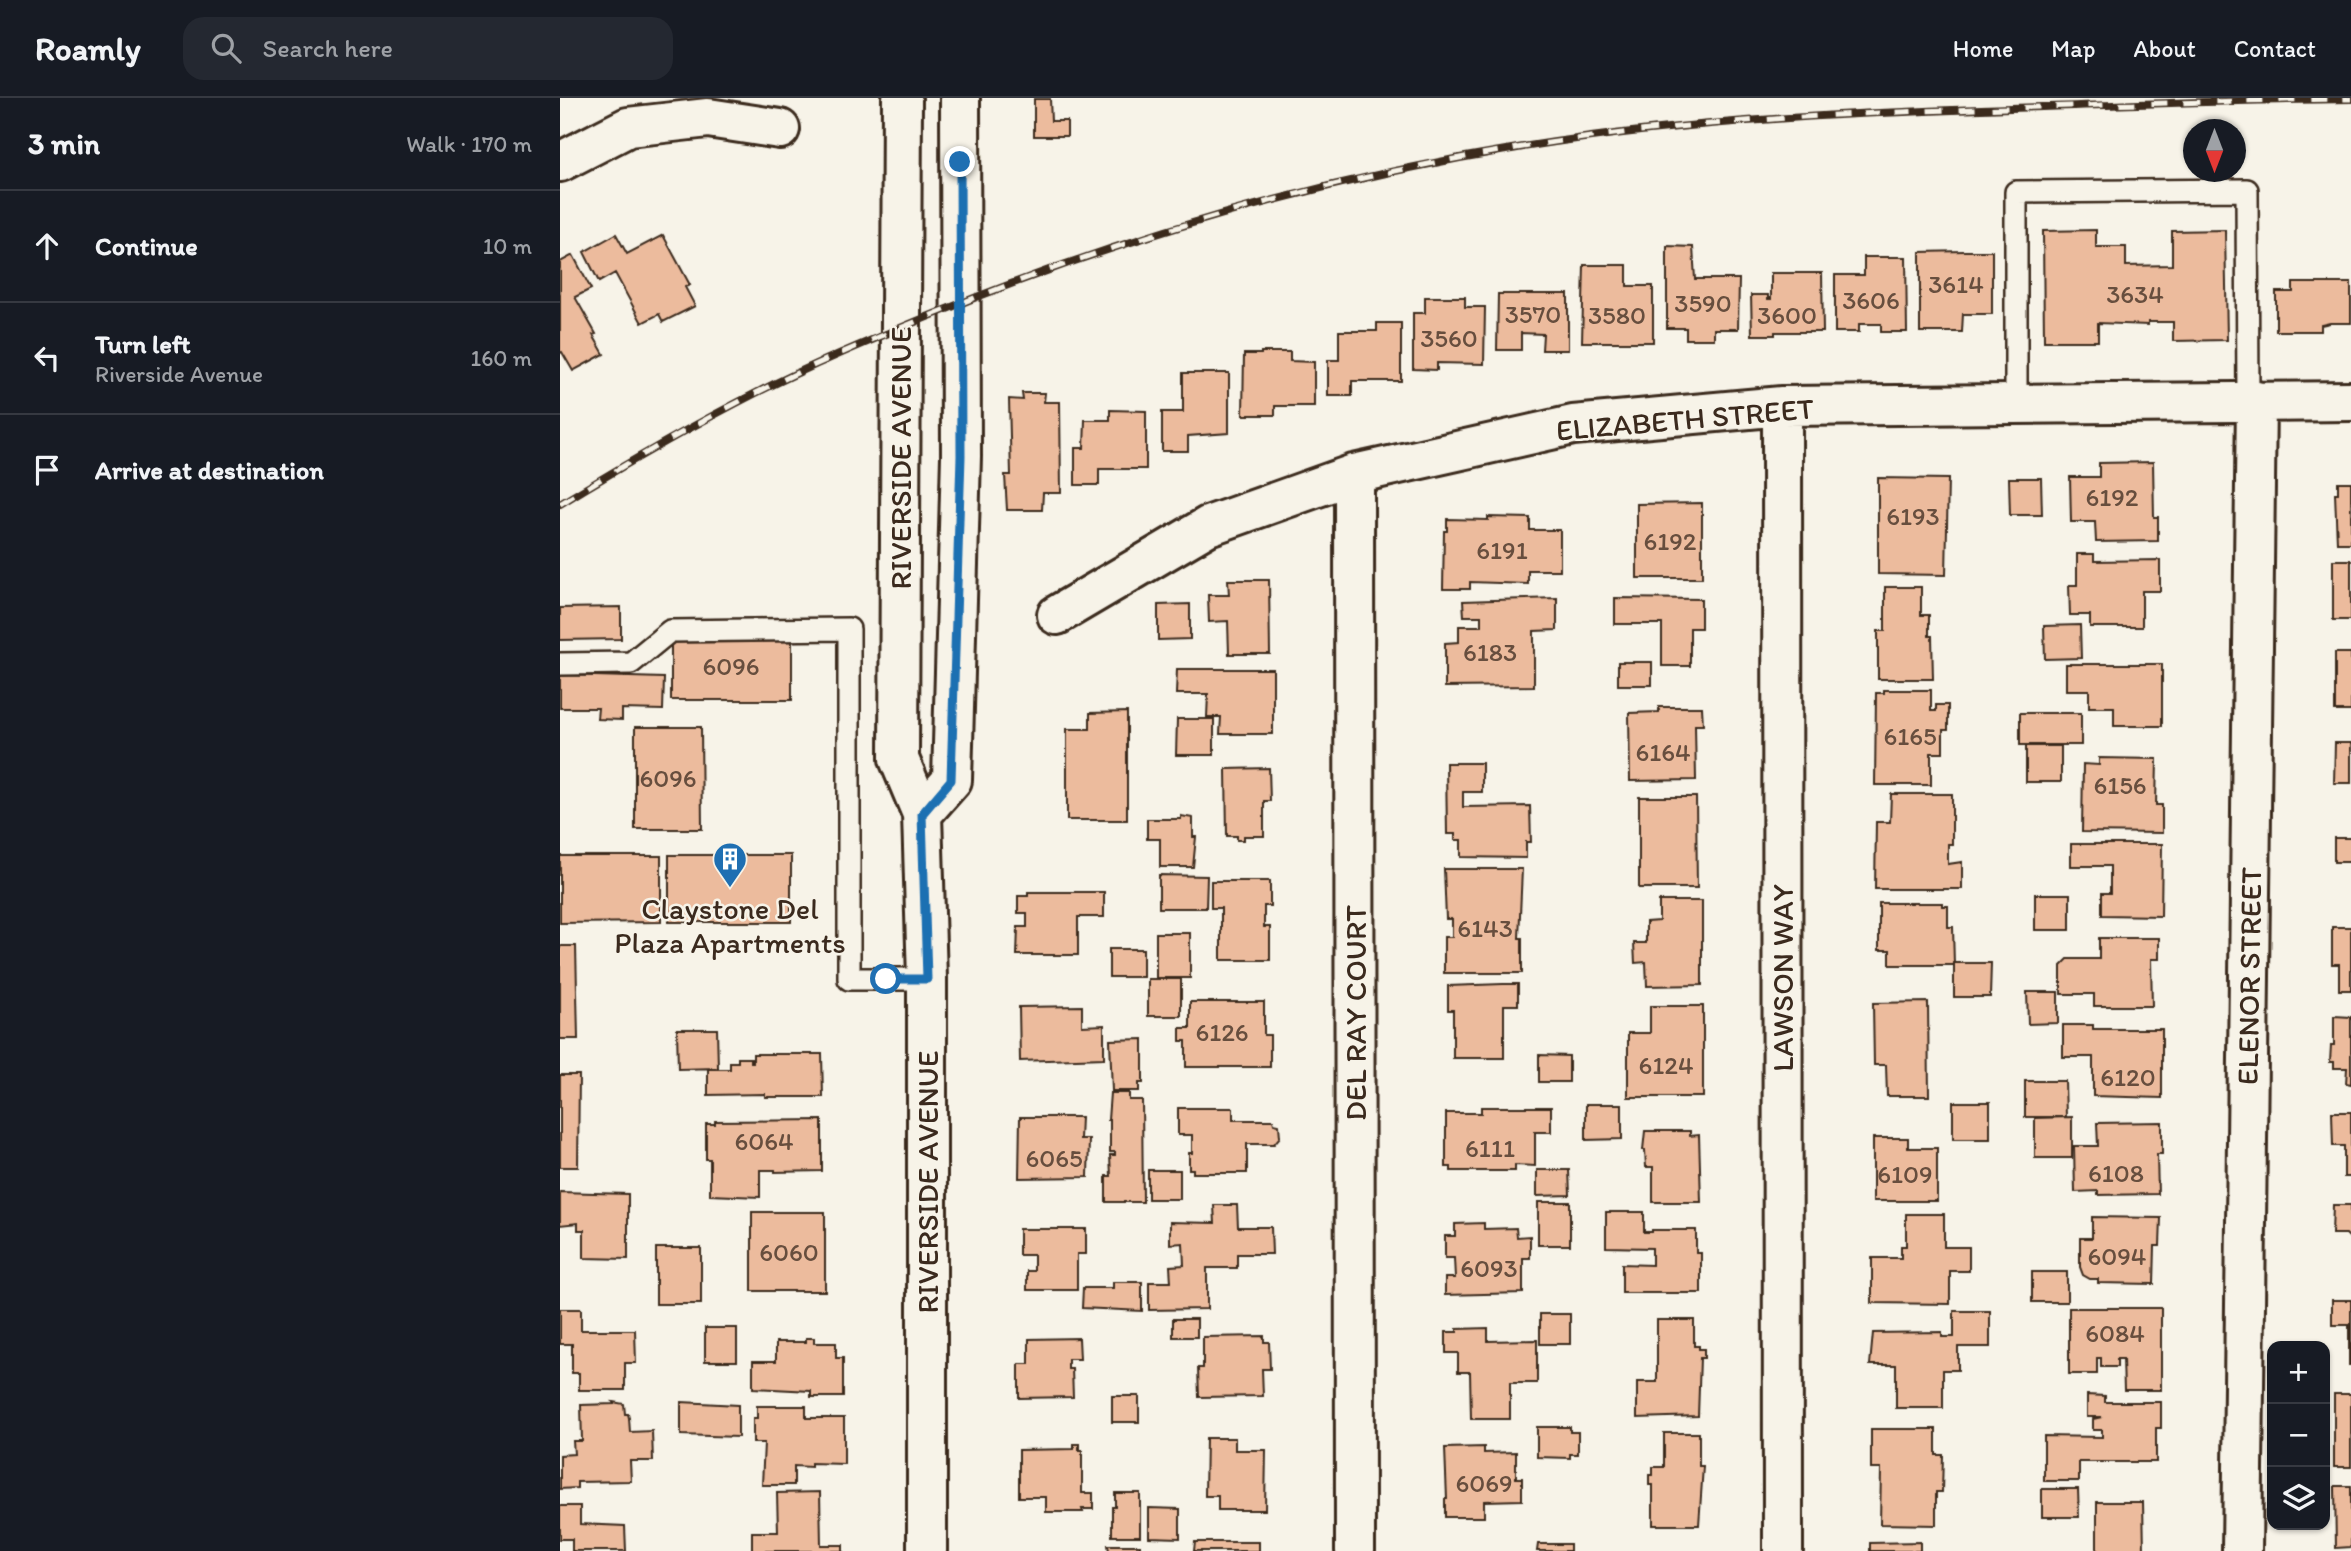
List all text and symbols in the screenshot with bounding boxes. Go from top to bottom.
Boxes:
search box [183,17,673,80]
text: Roamly [35,29,141,68]
icon: search [207,29,245,67]
text: Search here [263,32,393,64]
text: Home [1953,34,2013,63]
text: Map [2051,34,2095,63]
text: About [2133,34,2196,63]
text: Contact [2234,34,2316,63]
north arrow [2183,119,2246,182]
text: 3 min [28,125,100,162]
text: Walk · 170 m [406,130,532,158]
route end [944,146,975,177]
icon: ahead [28,227,66,265]
text: Continue [95,230,198,262]
text: 10 m [483,232,532,260]
house number: 3614 [1928,268,1984,300]
house number: 3634 [2106,278,2164,310]
house number: 3606 [1842,284,1900,316]
house number: 3590 [1674,287,1732,319]
house number: 3570 [1505,298,1561,330]
house number: 3580 [1588,299,1646,331]
house number: 3600 [1757,299,1817,331]
house number: 3560 [1420,322,1478,354]
street label: RIVERSIDE AVENUE [882,326,919,590]
text: Turn left [95,328,191,360]
icon: left [28,339,66,377]
text: 160 m [470,344,532,372]
text: Riverside Avenue [95,360,263,388]
street label: ELIZABETH STREET [1554,389,1816,449]
icon: arrive [28,451,66,489]
text: Arrive at destination [95,454,324,486]
house number: 6192 [2085,481,2139,513]
house number: 6193 [1886,500,1940,532]
house number: 6192 [1643,525,1697,557]
house number: 6191 [1476,534,1528,566]
house number: 6183 [1463,636,1517,668]
house number: 6096 [702,650,760,682]
house number: 6165 [1883,720,1937,752]
house number: 6164 [1635,736,1691,768]
house number: 6096 [639,762,697,794]
house number: 6156 [2093,769,2147,801]
building icon: Claystone Del Plaza Apartments [711,840,749,889]
street label: ELENOR STREET [2229,867,2269,1085]
street label: LAWSON WAY [1764,884,1801,1072]
place label: Claystone Del Plaza Apartments [614,890,846,961]
street label: DEL RAY COURT [1337,905,1374,1121]
house number: 6143 [1457,912,1513,944]
route start [870,963,901,994]
house number: 6126 [1195,1016,1249,1048]
house number: 6124 [1638,1049,1694,1081]
street label: RIVERSIDE AVENUE [909,1050,946,1314]
house number: 6120 [2100,1061,2156,1093]
house number: 6064 [734,1125,794,1157]
house number: 6111 [1465,1132,1515,1164]
house number: 6065 [1025,1142,1083,1174]
house number: 6108 [2088,1157,2144,1189]
house number: 6109 [1877,1158,1933,1190]
house number: 6060 [759,1236,819,1268]
house number: 6094 [2088,1240,2147,1272]
house number: 6093 [1460,1252,1518,1284]
house number: 6084 [2085,1317,2145,1349]
map controls [2267,1341,2330,1530]
button: + [2267,1341,2330,1404]
button: − [2267,1404,2330,1467]
house number: 6069 [1455,1467,1513,1499]
button: layers [2267,1467,2330,1530]

